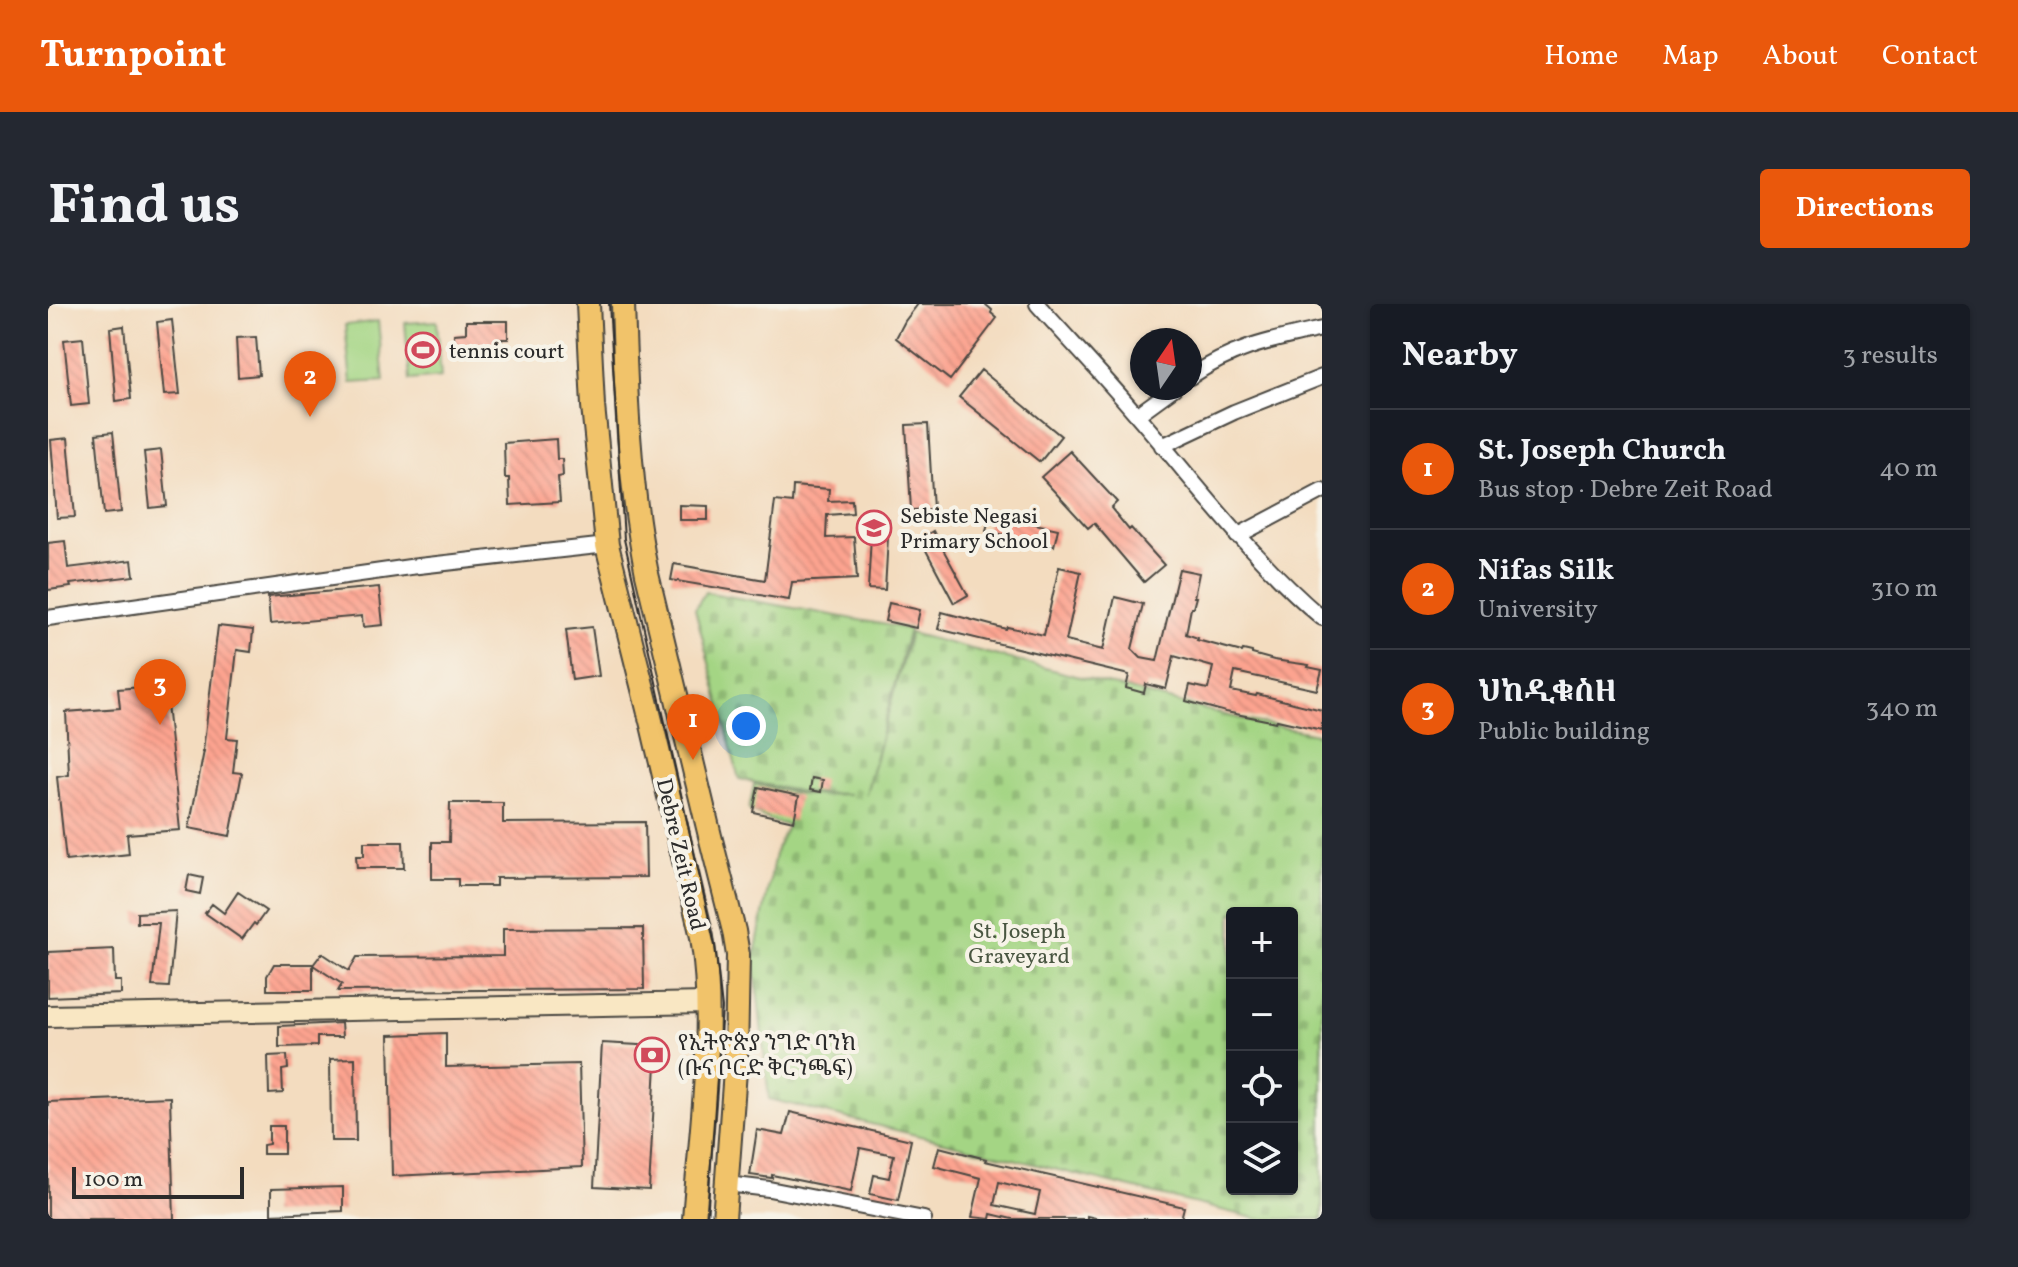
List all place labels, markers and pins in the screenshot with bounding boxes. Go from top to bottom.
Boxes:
sports icon: tennis court [404,331,442,369]
place label: tennis court [449,337,565,368]
pin: 2 [284,351,336,417]
place label: Sebiste Negasi Primary School [900,502,1048,558]
school or university icon: Sebiste Negasi Primary School [855,509,893,547]
pin: 3 [134,659,186,725]
pin: 1 [667,694,719,760]
place label: የኢትዮጵያ ንግድ ባንክ (ቡና ቦርድ ቅርንጫፍ) [678,1029,856,1085]
bank icon: የኢትዮጵያ ንግድ ባንክ (ቡና ቦርድ ቅርንጫፍ) [633,1036,671,1074]

